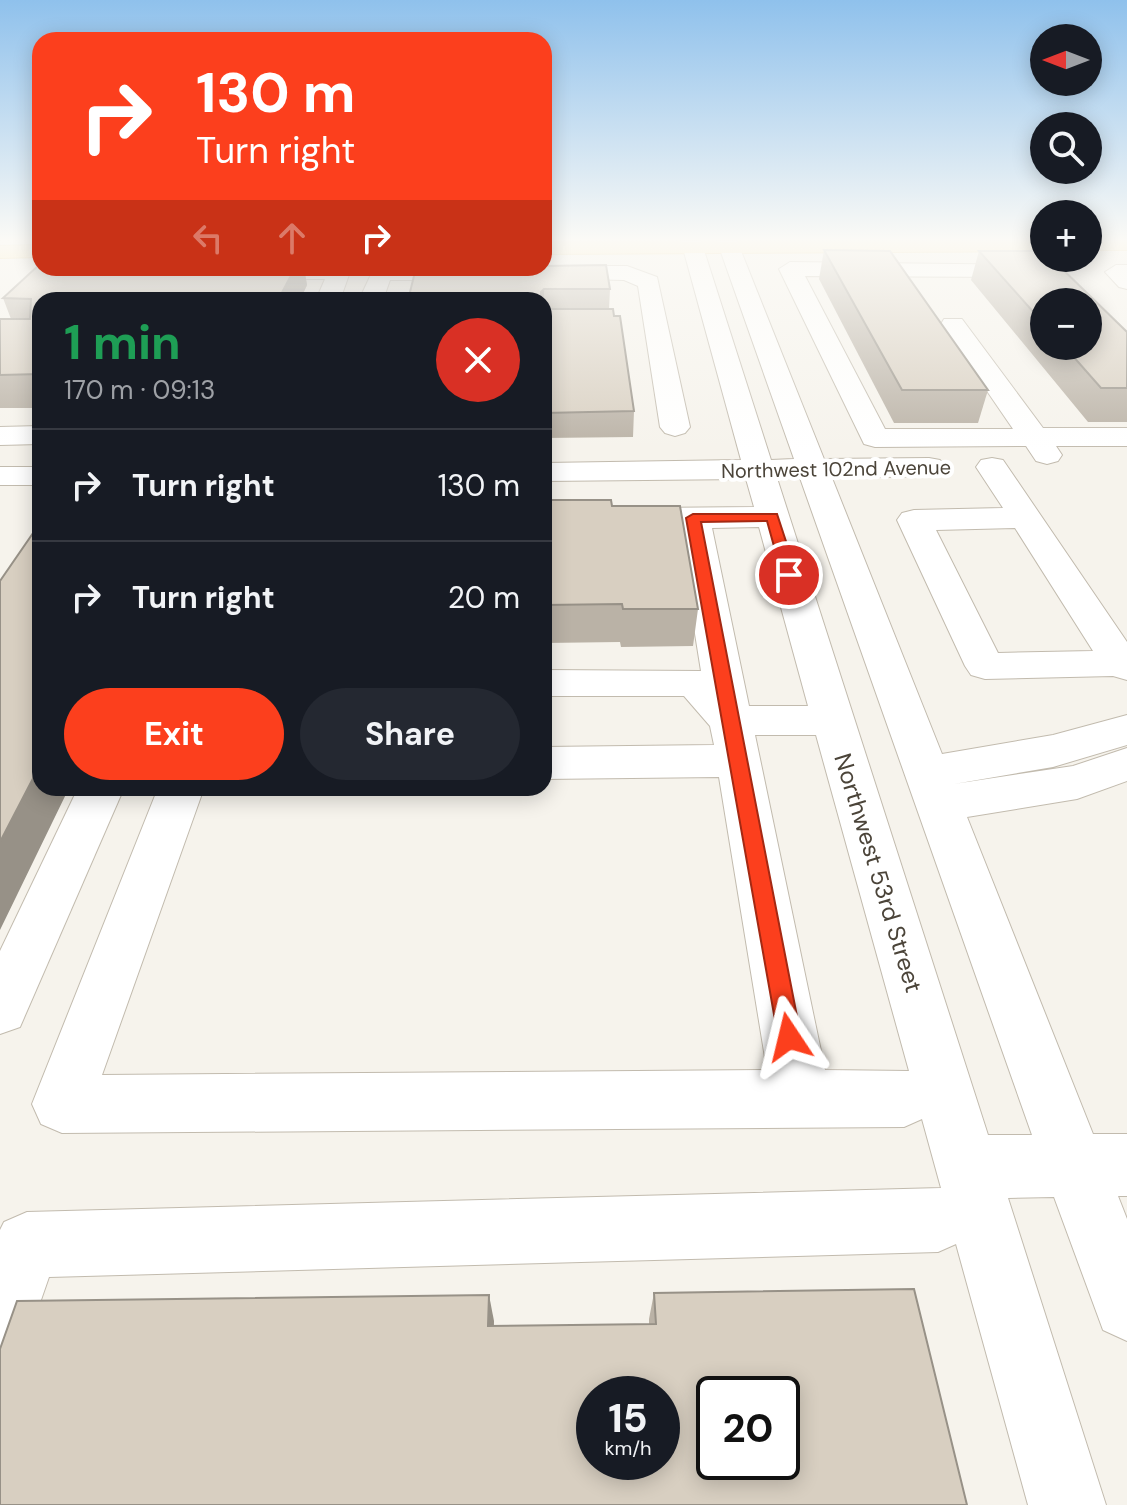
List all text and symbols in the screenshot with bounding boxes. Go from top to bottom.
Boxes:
north arrow [1030,24,1102,96]
map controls [1030,24,1102,360]
text: 130 m [196,56,355,129]
icon: right [64,64,168,168]
button: search [1030,112,1102,184]
text: Turn right [196,127,355,174]
button: + [1030,200,1102,272]
icon: left [186,216,230,260]
icon: ahead [270,216,314,260]
icon: right [354,216,398,260]
button: − [1030,288,1102,360]
text: 1 min [64,311,181,374]
button: close [436,318,520,402]
text: 170 m · 09:13 [64,373,215,407]
street label: Northwest 102nd Avenue [721,454,951,484]
icon: right [64,463,108,507]
text: Turn right [132,466,275,505]
text: 130 m [438,466,520,505]
pin [755,541,823,609]
icon: arrive [767,553,811,597]
icon: right [64,575,108,619]
text: Turn right [132,578,275,617]
text: 20 m [448,578,520,617]
button: Exit [64,688,284,780]
button: Share [300,688,520,780]
street label: Northwest 53rd Street [827,750,930,996]
position arrow [747,995,831,1079]
speed limit sign: 20 [696,1376,800,1480]
text: 15 [608,1392,648,1444]
text: km/h [604,1435,652,1461]

